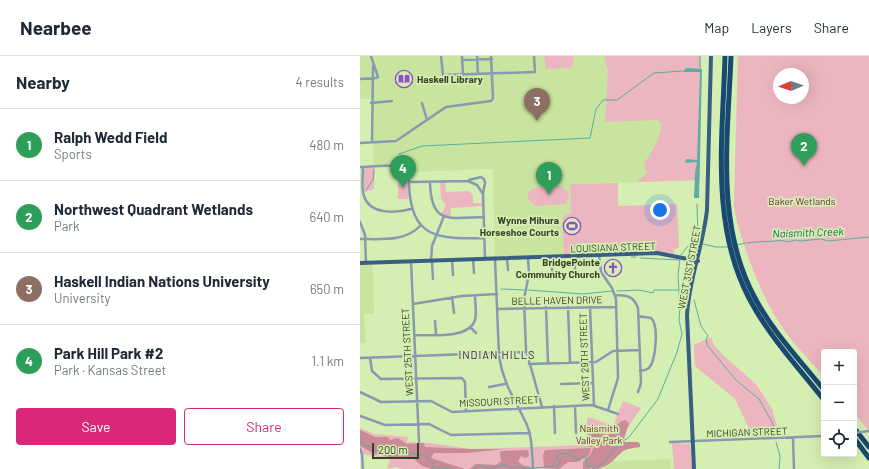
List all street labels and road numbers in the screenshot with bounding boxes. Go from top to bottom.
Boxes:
street label: WEST 31ST STREET [675,224,703,310]
street label: LOUISIANA STREET [570,240,656,254]
street label: BELLE HAVEN DRIVE [511,293,603,307]
street label: WEST 25TH STREET [399,307,415,396]
street label: WEST 29TH STREET [576,312,592,401]
street label: MISSOURI STREET [459,393,540,409]
street label: MICHIGAN STREET [706,425,788,439]

